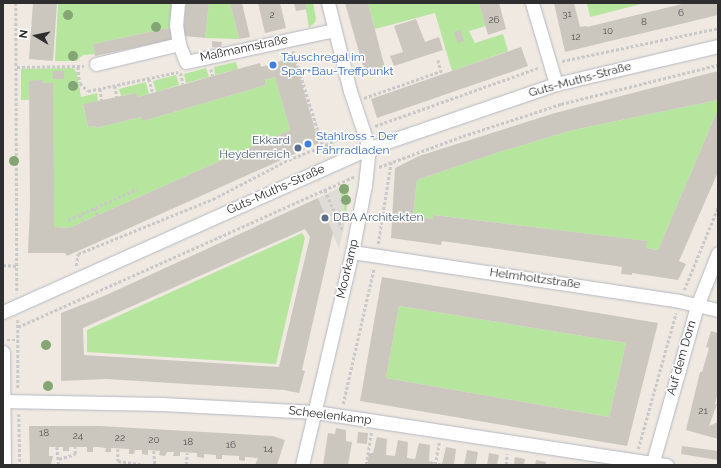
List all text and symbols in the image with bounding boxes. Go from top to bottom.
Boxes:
house number: 6 [678,7,684,19]
house number: 31 [562,8,572,20]
house number: 2 [269,9,275,21]
house number: 26 [488,14,500,26]
north arrow [16,16,56,56]
house number: 8 [641,16,647,28]
house number: 10 [603,25,613,37]
text: N [17,29,31,39]
house number: 12 [571,31,581,43]
street label: Maßmannstraße [199,33,289,65]
place label: Tauschregal im Spar+Bau-Treffpunkt [281,51,394,79]
street label: Guts-Muths-Straße [527,59,633,101]
marker: Tauschregal im Spar+Bau-Treffpunkt [268,60,278,70]
place label: Stahlross - Der Fahrradladen [316,130,398,158]
place label: Ekkard Heydenreich [219,134,290,162]
marker: Stahlross - Der Fahrradladen [303,139,313,149]
marker: Ekkard Heydenreich [293,143,303,153]
street label: Guts-Muths-Straße [225,162,327,218]
place label: DBA Architekten [333,211,424,225]
marker: DBA Architekten [320,213,330,223]
street label: Moorkamp [334,238,362,300]
street label: Helmholtzstraße [489,265,581,293]
street label: Auf dem Dorn [664,319,700,397]
street label: Scheelenkamp [288,404,372,428]
house number: 21 [698,405,708,417]
house number: 18 [39,427,49,439]
house number: 24 [73,430,83,442]
house number: 22 [115,432,125,444]
house number: 20 [148,434,160,446]
house number: 18 [183,436,193,448]
house number: 16 [226,439,236,451]
house number: 14 [263,443,273,455]

